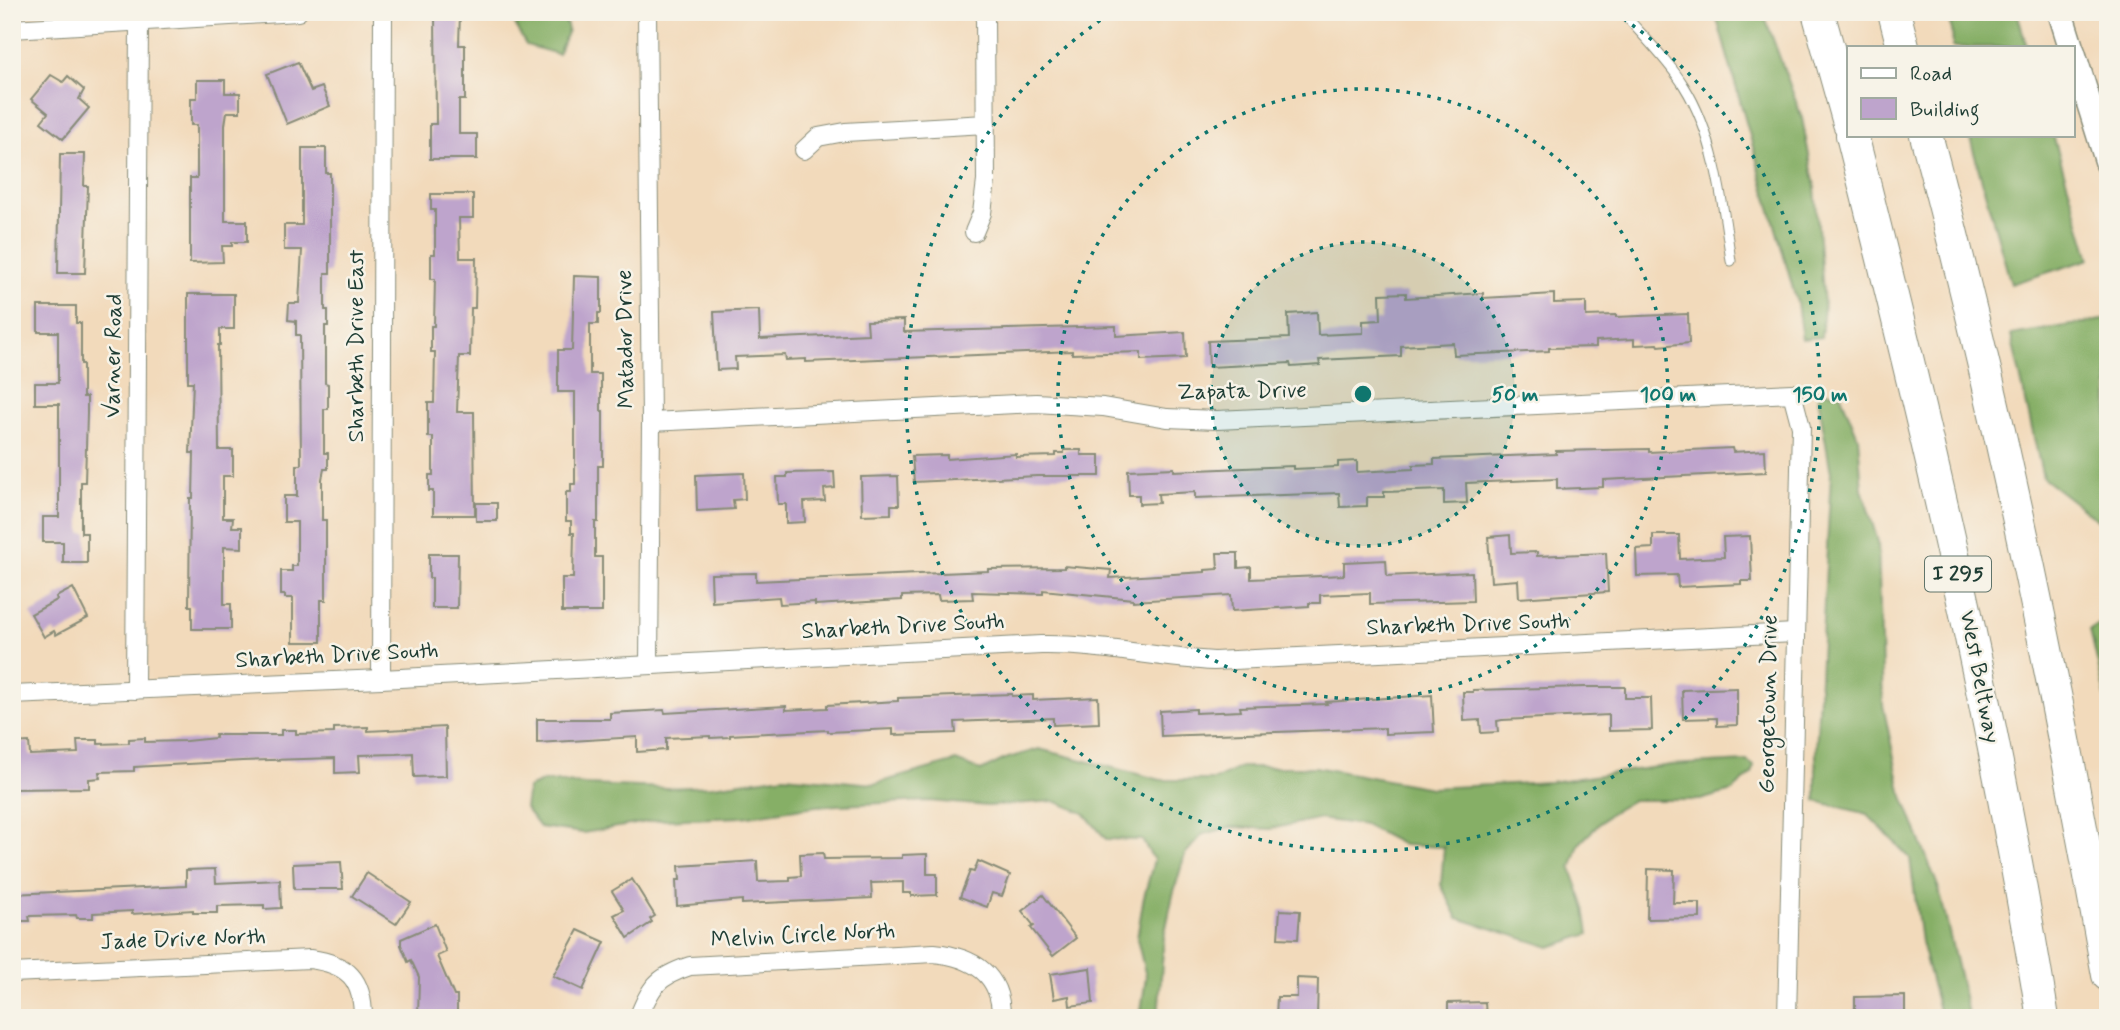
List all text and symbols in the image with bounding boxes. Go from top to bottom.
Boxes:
legend [1847,46,2074,136]
text: Road [1910,60,1952,88]
text: Building [1910,96,1980,126]
street label: Sharbeth Drive East [342,249,372,442]
street label: Matador Drive [610,269,642,409]
street label: Varner Road [98,294,130,418]
street label: Zapata Drive [1177,376,1307,408]
text: 50 m [1492,381,1539,409]
text: 100 m [1640,381,1696,409]
text: 150 m [1792,381,1848,409]
centre of rings [1351,382,1375,406]
road number: I 295 [1925,556,1991,592]
street label: Sharbeth Drive South [1366,606,1570,644]
street label: Sharbeth Drive South [801,607,1005,647]
street label: West Beltway [1951,608,2007,746]
street label: Georgetown Drive [1752,614,1788,794]
street label: Sharbeth Drive South [235,636,439,676]
street label: Melvin Circle North [710,916,896,956]
street label: Jade Drive North [100,922,266,958]

